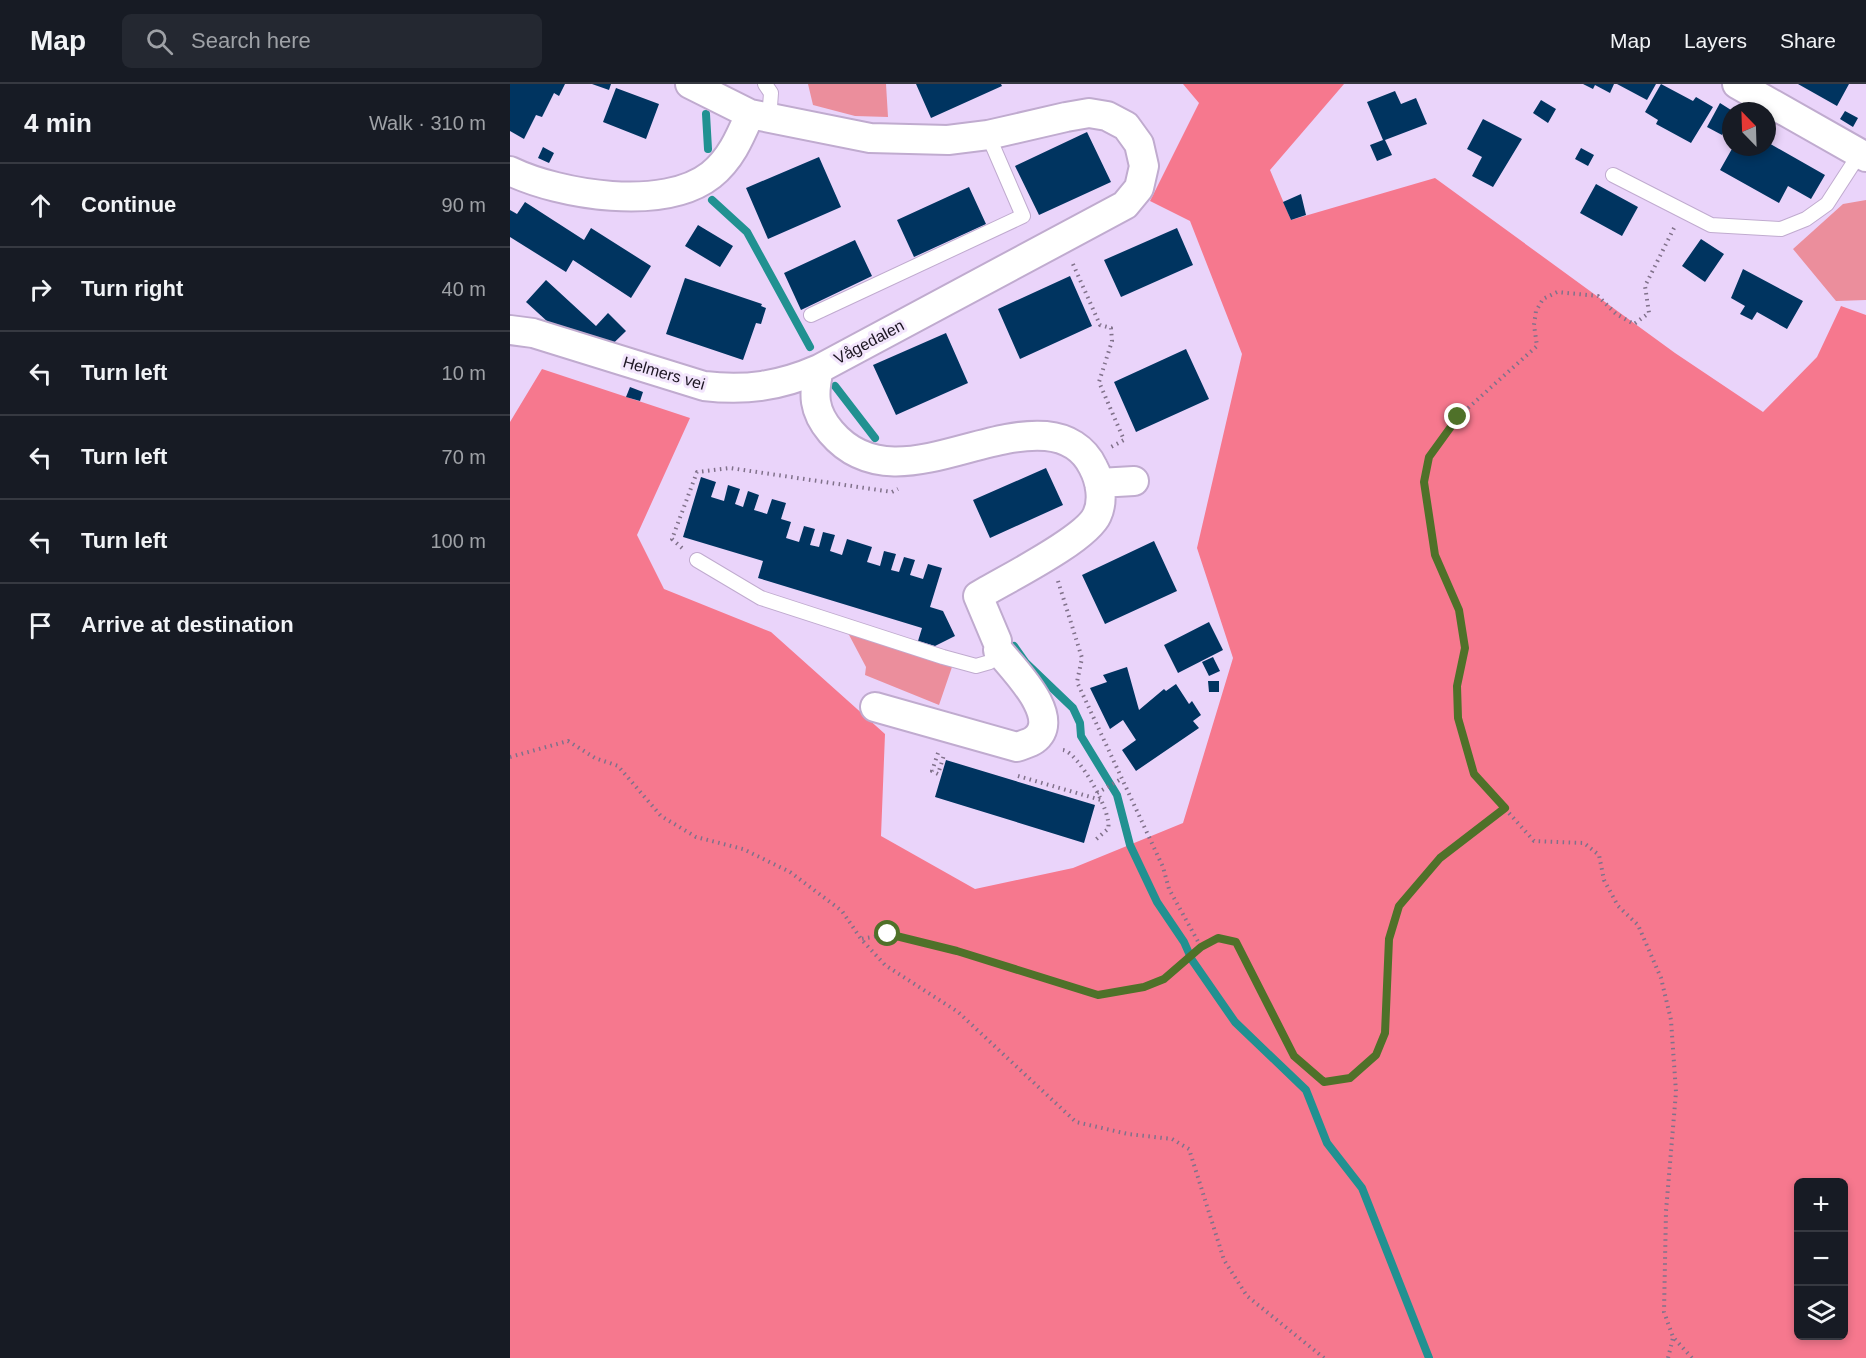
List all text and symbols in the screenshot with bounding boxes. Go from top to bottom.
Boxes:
search box [122,14,542,68]
text: Map [30,25,86,56]
icon: search [143,25,176,58]
text: Search here [191,28,311,53]
text: Map [1610,29,1651,52]
text: Layers [1684,29,1747,52]
text: Share [1780,29,1836,52]
north arrow [1722,102,1776,156]
text: 4 min [24,108,92,138]
text: Walk · 310 m [369,112,486,134]
icon: ahead [24,189,57,222]
text: Continue [81,192,176,217]
text: 90 m [442,194,486,216]
icon: right [24,273,57,306]
text: Turn right [81,276,183,301]
text: 40 m [442,278,486,300]
street label: Vågedalen [831,317,907,367]
street label: Helmers vei [621,353,707,393]
icon: left [24,357,57,390]
text: Turn left [81,360,167,385]
text: 10 m [442,362,486,384]
route end [1444,403,1470,429]
icon: left [24,441,57,474]
text: Turn left [81,444,167,469]
text: 70 m [442,446,486,468]
icon: left [24,525,57,558]
text: Turn left [81,528,167,553]
text: 100 m [430,530,486,552]
icon: arrive [24,609,57,642]
text: Arrive at destination [81,612,294,637]
route start [874,920,900,946]
map controls [1794,1178,1848,1340]
button: + [1794,1178,1848,1232]
button: − [1794,1232,1848,1286]
button: layers [1794,1286,1848,1340]

